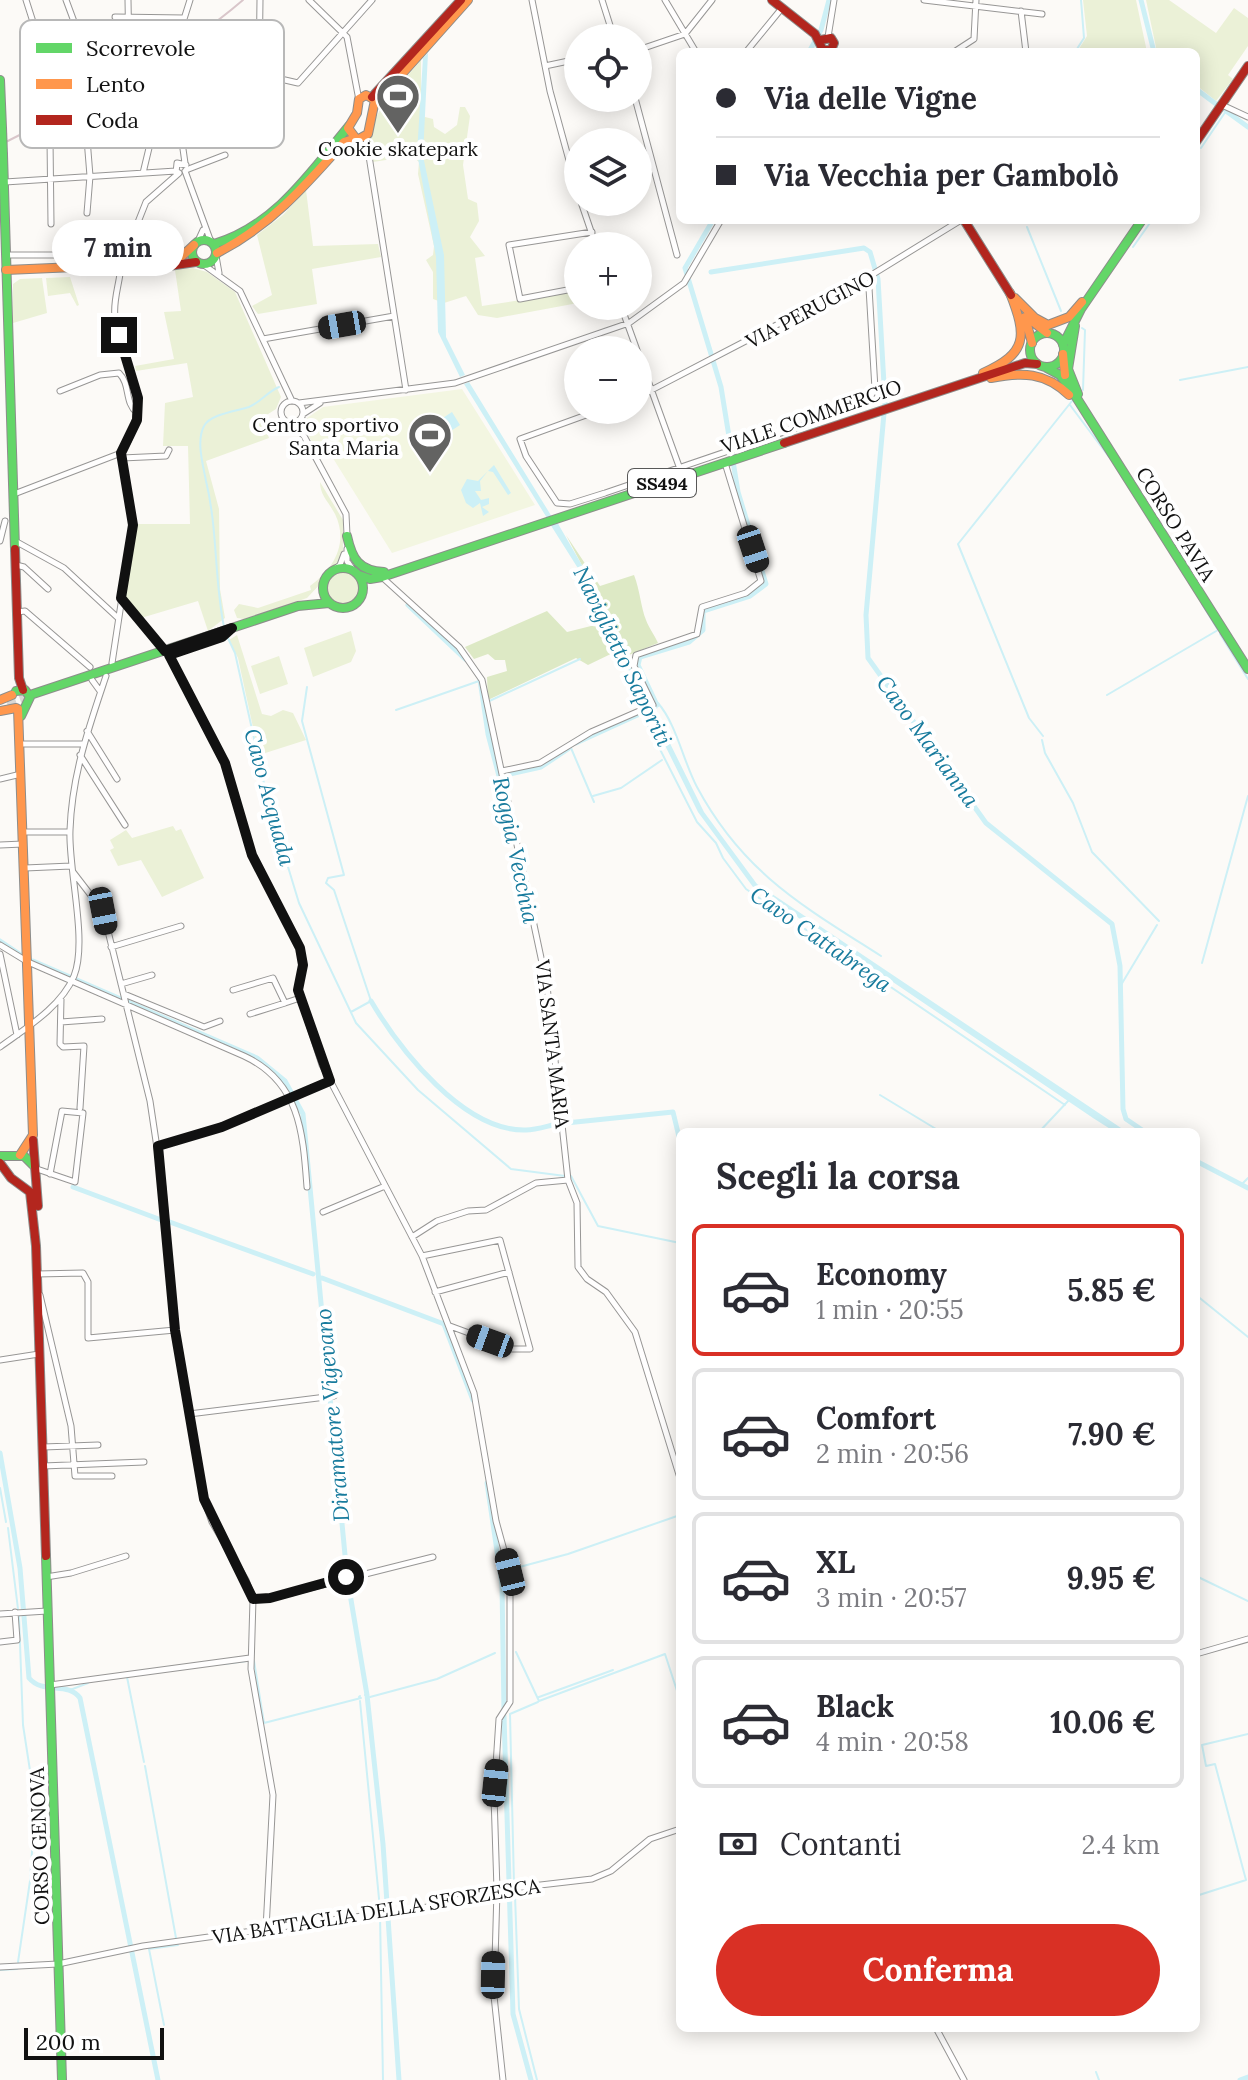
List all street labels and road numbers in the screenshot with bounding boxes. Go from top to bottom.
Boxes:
street label: VIA PERUGINO [740,265,879,354]
street label: VIALE COMMERCIO [716,373,905,459]
street label: CORSO PAVIA [1131,462,1221,586]
road number: SS494 [628,469,696,497]
street label: VIA SANTA MARIA [530,957,576,1130]
street label: CORSO GENOVA [24,1766,54,1925]
street label: VIA BATTAGLIA DELLA SFORZESCA [209,1873,542,1949]

